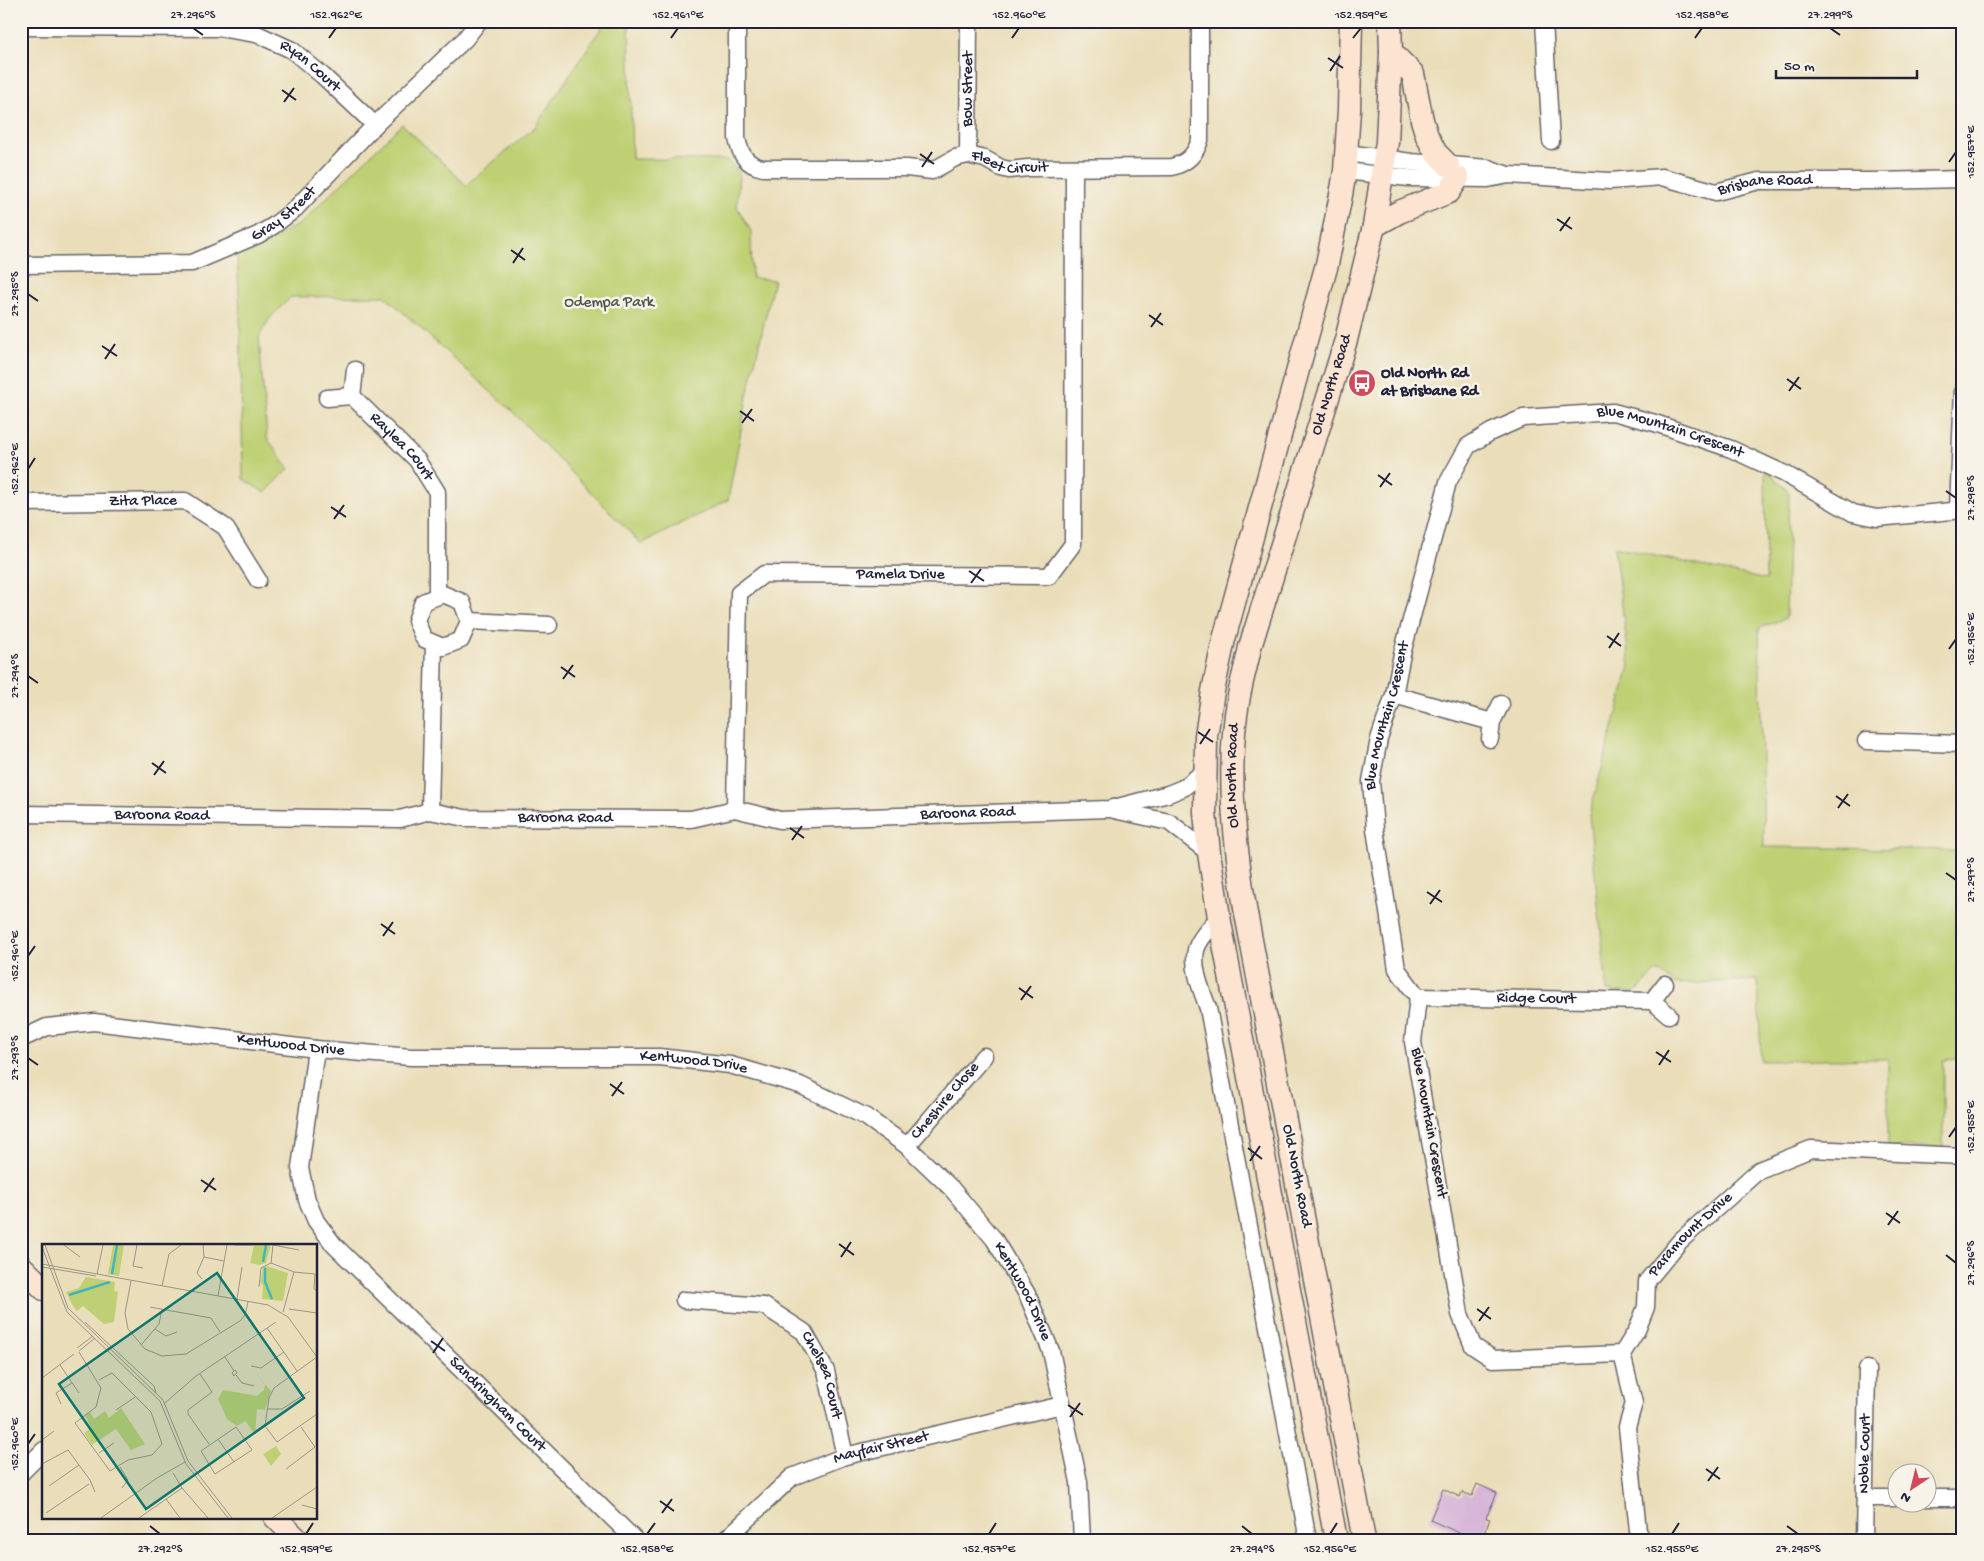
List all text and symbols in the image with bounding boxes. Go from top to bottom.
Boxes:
text: 27.296°S [171,9,216,23]
text: 152.962°E [309,9,362,23]
text: 152.961°E [652,9,704,23]
text: 152.960°E [992,9,1046,23]
text: 152.959°E [1334,9,1388,23]
text: 152.958°E [1675,9,1729,23]
text: 27.299°S [1808,9,1853,23]
street label: Ryan Court [277,36,345,98]
scale bar [1776,48,1918,80]
street label: Bow Street [959,50,978,128]
text: 50 m [1784,58,1815,76]
text: 152.957°E [1965,125,1979,179]
street label: Fleet Circuit [968,146,1049,180]
street label: Brisbane Road [1715,172,1814,201]
street label: Gray Street [249,181,322,246]
text: 27.295°S [9,271,23,317]
park label: Odempa Park [564,294,656,313]
street label: Old North Road [1307,331,1357,438]
place label: Old North Rd at Brisbane Rd [1380,365,1480,402]
bus stop icon: Old North Rd at Brisbane Rd [1347,368,1377,398]
street label: Blue Mountain Crescent [1595,402,1748,463]
street label: Raylea Court [365,409,438,486]
text: 152.962°E [9,443,23,496]
text: 27.298°S [1965,475,1979,521]
street label: Zita Place [109,492,178,511]
street label: Pamela Drive [855,565,946,585]
text: 152.956°E [1965,612,1979,666]
street label: Blue Mountain Crescent [1362,638,1415,792]
text: 27.294°S [9,653,23,698]
street label: Old North Road [1223,721,1244,829]
street label: Baroona Road [919,803,1017,825]
street label: Baroona Road [114,806,211,826]
street label: Baroona Road [517,809,614,828]
text: 27.297°S [1965,857,1979,903]
text: 152.961°E [9,930,23,982]
street label: Ridge Court [1496,989,1577,1009]
street label: Kentwood Drive [236,1030,346,1061]
text: 27.293°S [9,1035,23,1080]
street label: Blue Mountain Crescent [1405,1045,1451,1201]
street label: Kentwood Drive [640,1047,750,1079]
street label: Cheshire Close [907,1058,984,1144]
text: 152.955°E [1965,1100,1979,1154]
street label: Old North Road [1277,1123,1316,1231]
street label: Paramount Drive [1644,1188,1738,1282]
street label: Kentwood Drive [989,1239,1055,1344]
text: 27.296°S [1965,1240,1979,1285]
inset map [42,1244,318,1518]
street label: Chelsea Court [796,1328,846,1422]
street label: Sandringham Court [445,1353,551,1458]
street label: Noble Court [1855,1413,1876,1494]
text: 152.960°E [9,1417,23,1471]
street label: Mayfair Street [831,1427,932,1469]
north arrow [1886,1464,1936,1514]
text: N [1897,1487,1915,1506]
text: 27.292°S [138,1543,183,1557]
text: 152.959°E [279,1543,333,1557]
text: 152.958°E [620,1543,674,1557]
text: 152.957°E [962,1543,1016,1557]
text: 27.294°S [1230,1543,1275,1557]
text: 152.956°E [1303,1543,1357,1557]
text: 152.955°E [1645,1543,1699,1557]
text: 27.295°S [1775,1543,1821,1557]

